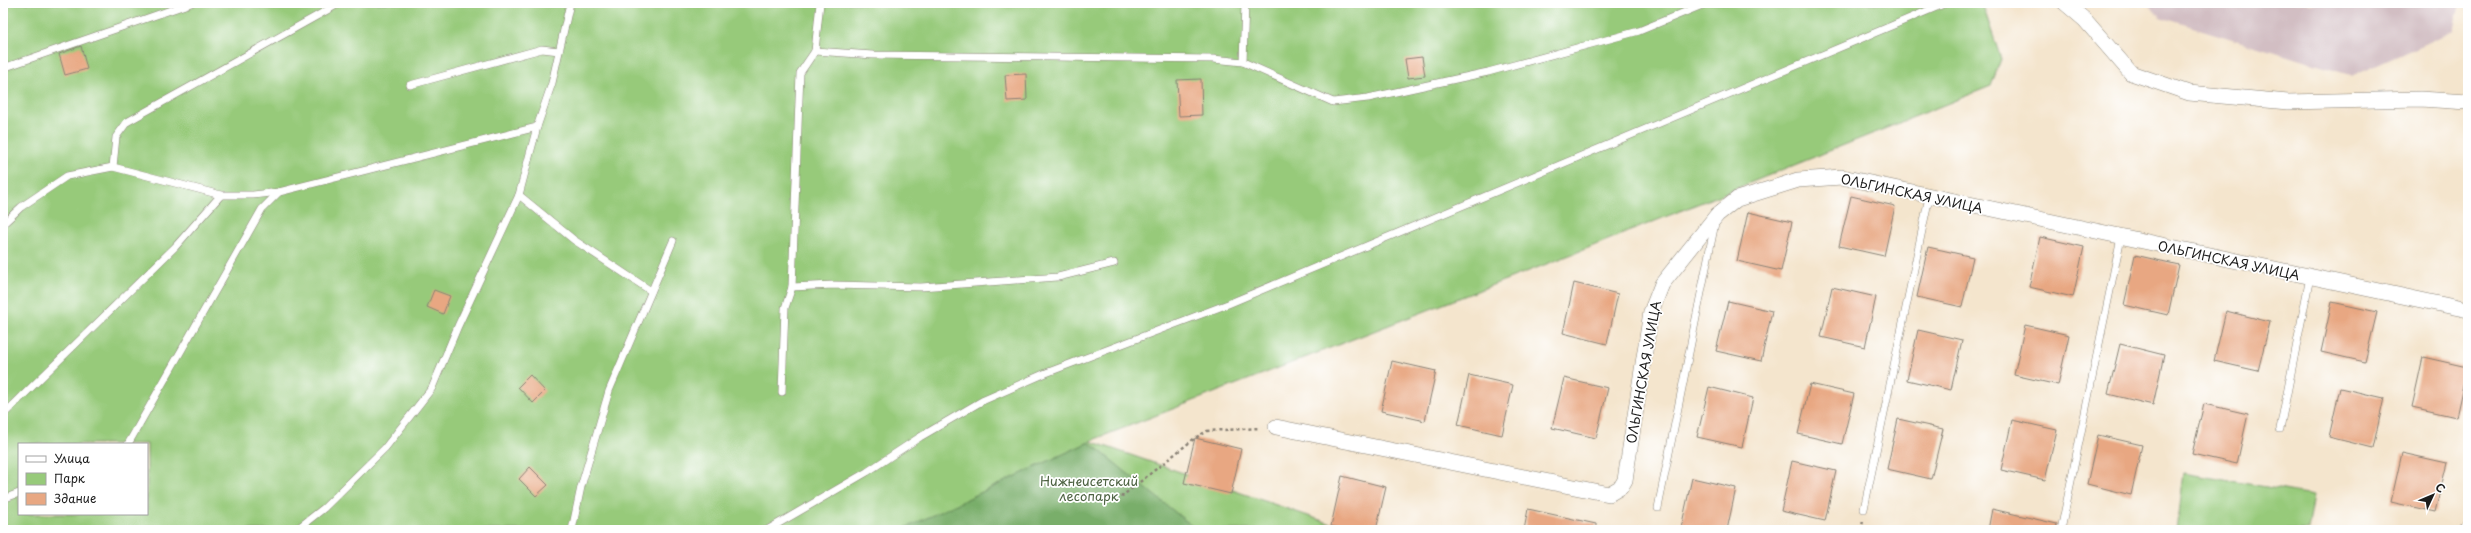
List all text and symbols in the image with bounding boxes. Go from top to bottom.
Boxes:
street label: ОЛЬГИНСКАЯ УЛИЦА [1839,169,1985,217]
street label: ОЛЬГИНСКАЯ УЛИЦА [2156,236,2302,284]
street label: ОЛЬГИНСКАЯ УЛИЦА [1621,299,1665,445]
legend [18,443,148,515]
text: Улица [54,449,90,467]
text: Парк [54,469,86,487]
park label: Нижнеисетский лесопарк [1040,471,1138,505]
north arrow [2413,475,2453,515]
text: С [2432,479,2450,497]
text: Здание [54,489,96,507]

